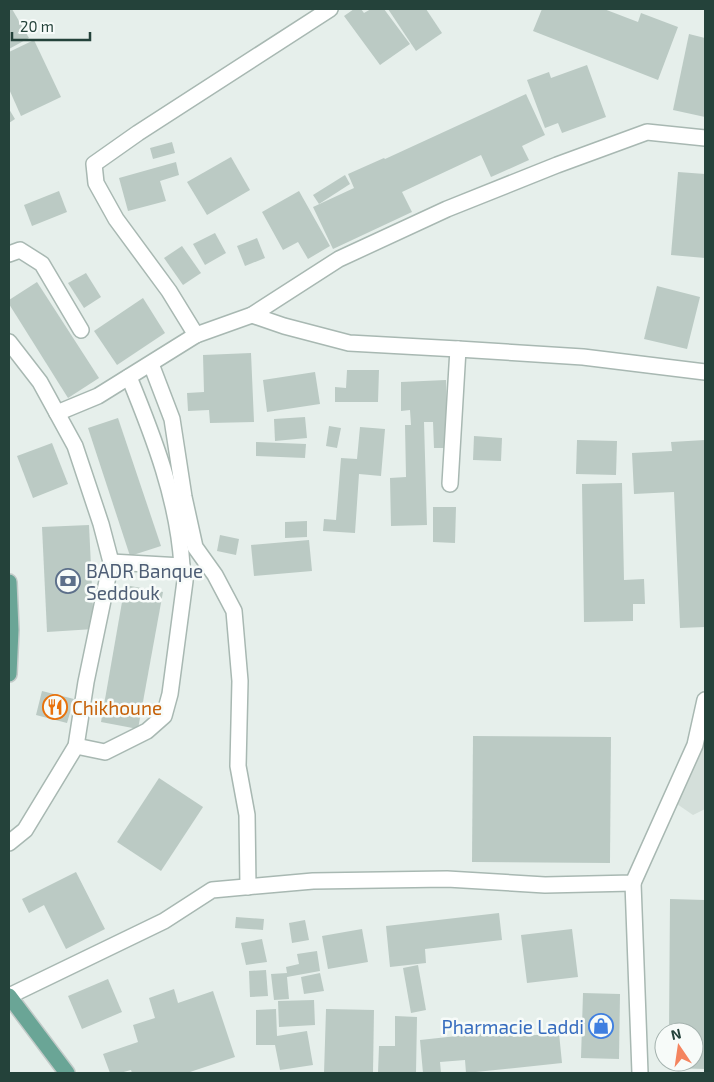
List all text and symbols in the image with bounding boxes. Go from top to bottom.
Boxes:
scale bar [12,10,90,42]
text: 20 m [20,17,54,35]
place label: BADR Banque Seddouk [86,559,203,604]
bank icon: BADR Banque Seddouk [55,568,81,594]
restaurant icon: Chikhoune [42,694,68,720]
place label: Chikhoune [72,696,162,719]
shop icon: Pharmacie Laddi [588,1013,614,1039]
place label: Pharmacie Laddi [441,1015,584,1038]
north arrow [654,1022,704,1072]
text: N [669,1024,683,1043]

